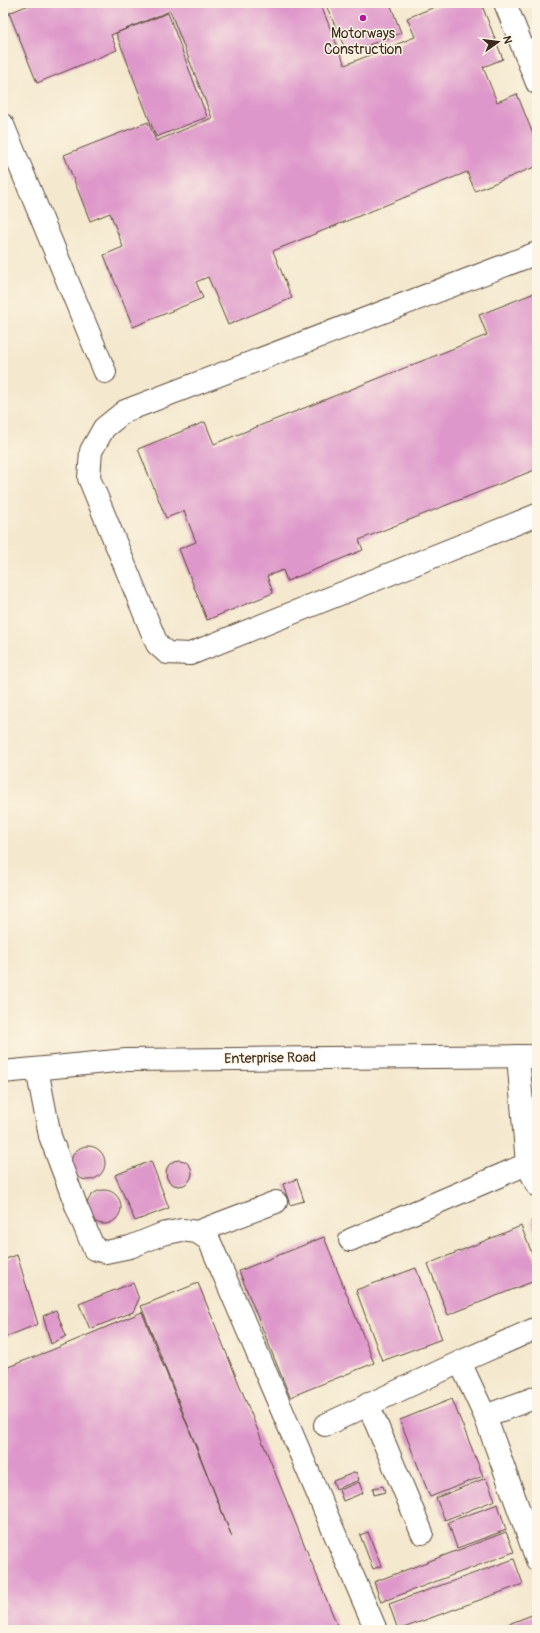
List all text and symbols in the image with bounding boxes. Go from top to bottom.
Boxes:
marker: Motorways Construction [358,13,368,23]
north arrow [478,22,518,62]
place label: Motorways Construction [324,25,402,58]
text: N [500,35,515,45]
street label: Enterprise Road [224,1049,316,1067]

